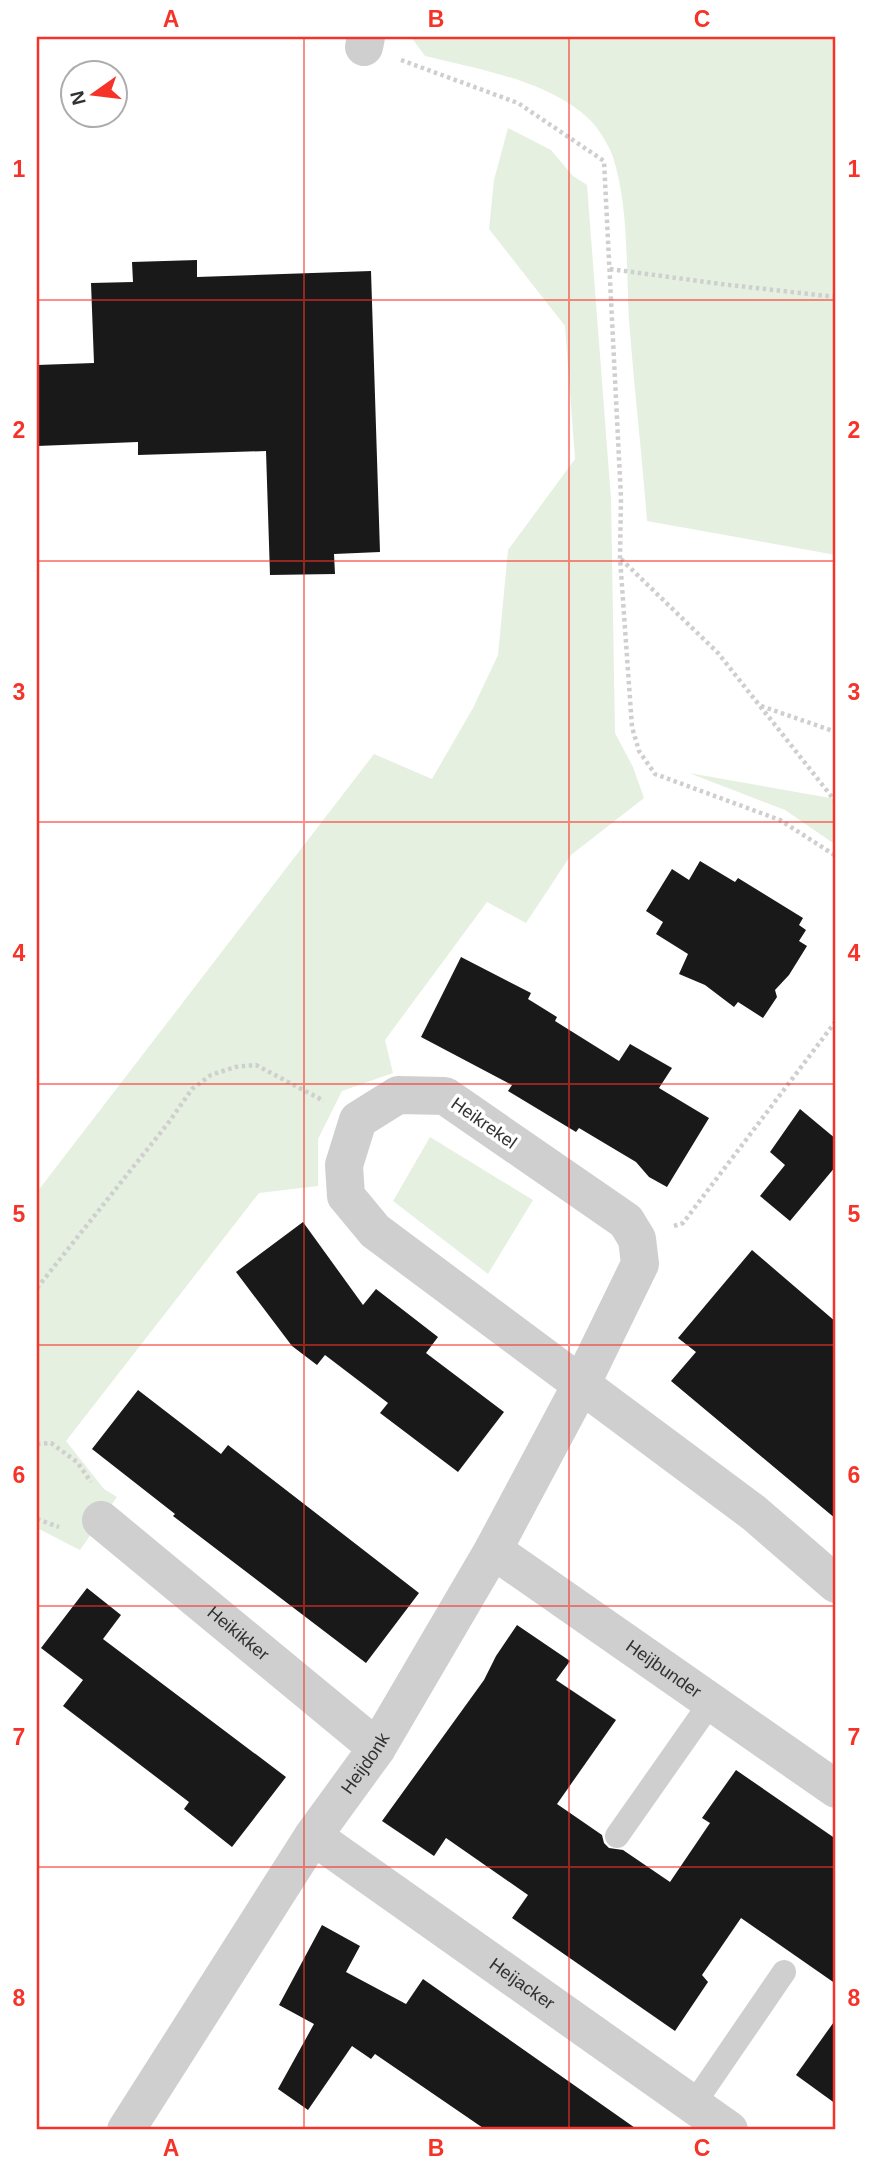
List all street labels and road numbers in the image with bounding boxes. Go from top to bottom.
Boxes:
street label: Heikrekel [448,1093,520,1153]
street label: Heikikker [203,1602,273,1665]
street label: Heijbunder [622,1636,705,1702]
street label: Heijdonk [337,1728,394,1798]
street label: Heijacker [486,1954,558,2014]

